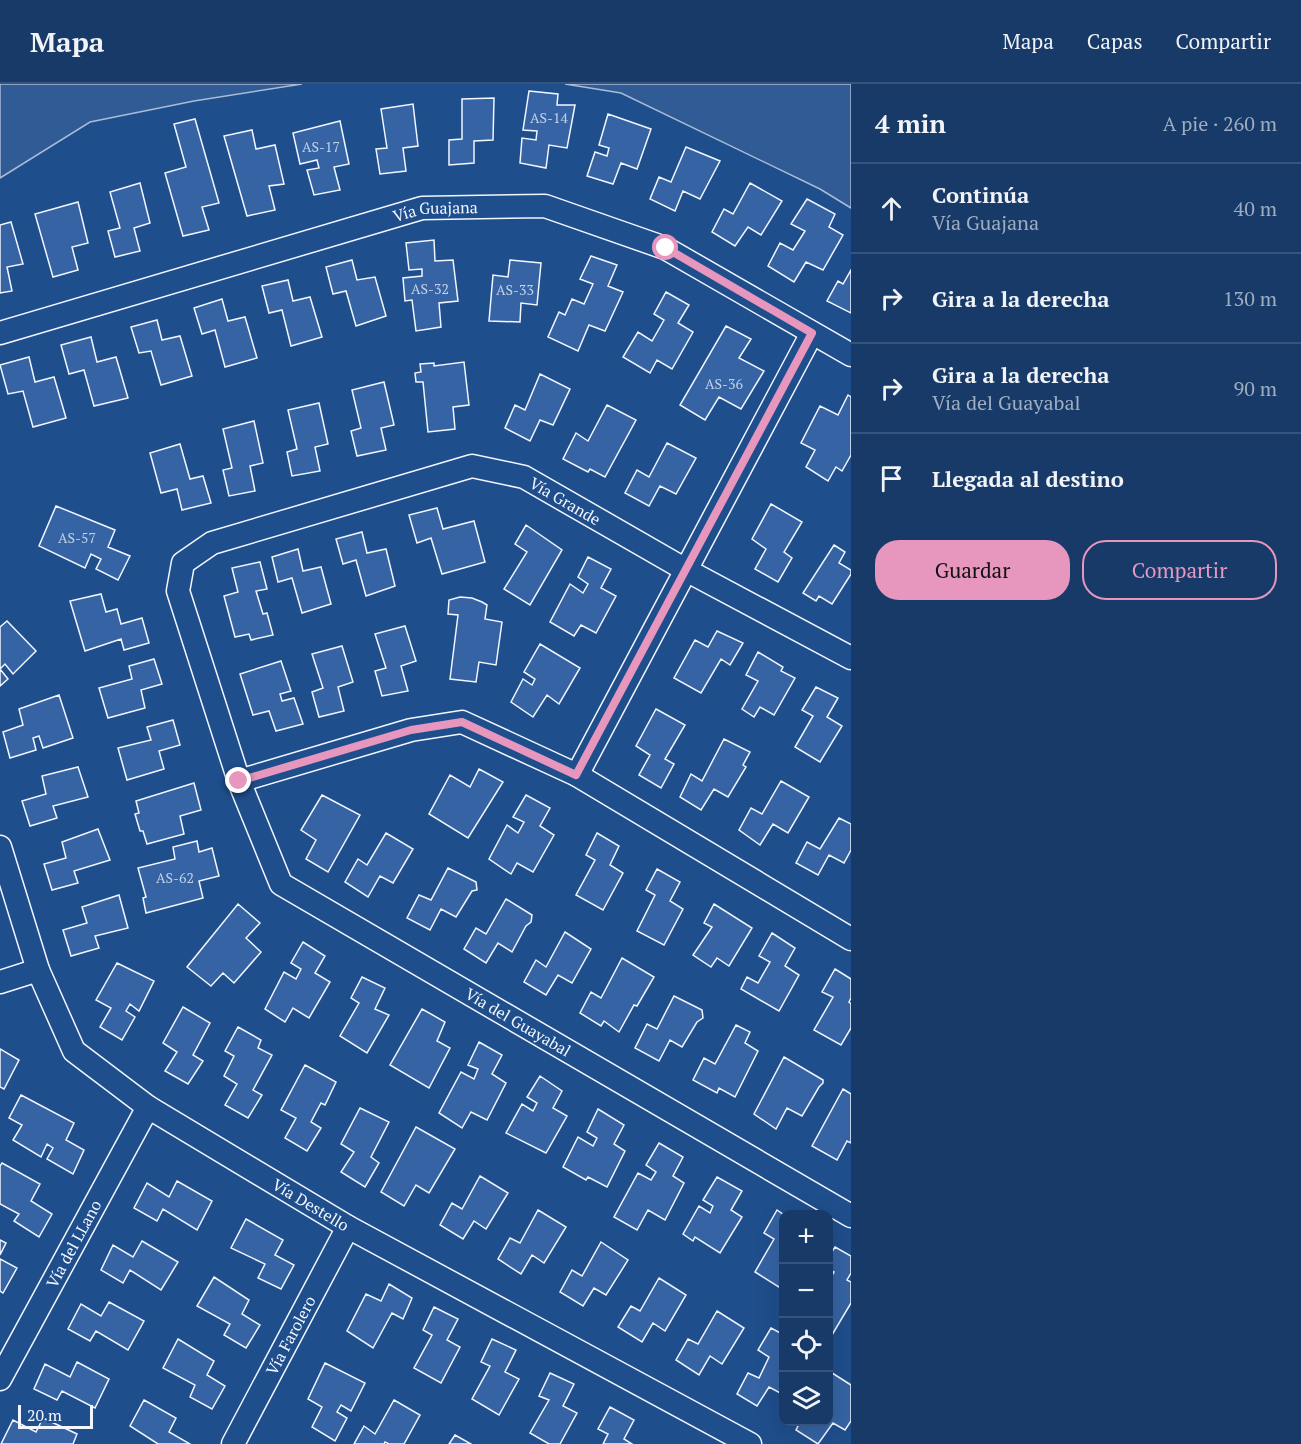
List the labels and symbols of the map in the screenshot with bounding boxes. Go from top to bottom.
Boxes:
house number: AS-14 [530,108,569,127]
house number: AS-17 [302,137,340,156]
street label: Vía Guajana [390,196,478,227]
route start [652,234,678,260]
house number: AS-32 [411,279,449,298]
house number: AS-33 [496,280,534,299]
house number: AS-36 [705,374,744,393]
street label: Vía Grande [525,472,605,530]
house number: AS-57 [58,528,96,547]
route end [225,767,251,793]
house number: AS-62 [156,868,194,887]
street label: Vía del Guayabal [461,983,575,1062]
street label: Vía Destello [268,1173,353,1236]
street label: Vía del LLano [41,1196,106,1292]
street label: Vía Farolero [261,1292,321,1379]
scale bar [18,1402,93,1430]

